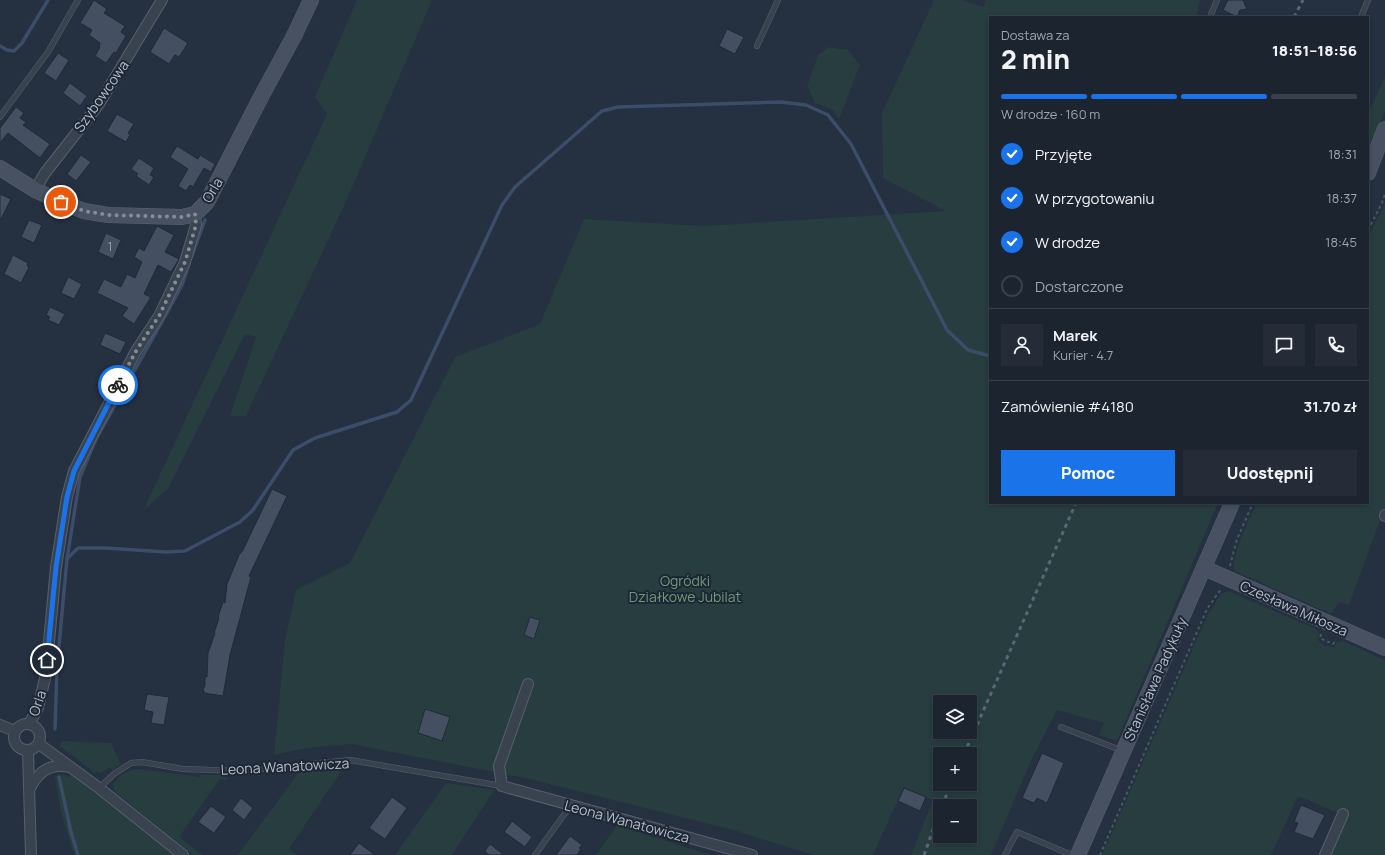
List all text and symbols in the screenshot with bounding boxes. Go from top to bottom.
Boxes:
text: Dostawa za [1001,26,1069,44]
text: 18:51–18:56 [1272,40,1357,61]
text: 2 min [1001,41,1070,77]
street label: Szybowcowa [69,56,133,136]
text: W drodze · 160 m [1001,105,1100,123]
icon: check [1001,143,1023,165]
text: Przyjęte [1035,144,1092,165]
text: 18:31 [1328,145,1357,163]
street label: Orla [197,174,227,206]
pin [44,185,78,219]
icon: check [1001,187,1023,209]
text: W przygotowaniu [1035,188,1154,209]
text: 18:37 [1327,189,1357,207]
icon: bag [50,191,72,213]
icon: check [1001,231,1023,253]
text: W drodze [1035,232,1100,253]
text: 18:45 [1325,233,1357,251]
house number: 1 [108,238,112,255]
text: Dostarczone [1035,276,1124,297]
button: person [1001,324,1043,366]
button: chat [1263,324,1305,366]
button: phone [1315,324,1357,366]
text: Marek [1053,325,1097,346]
text: Kurier · 4.7 [1053,346,1113,364]
courier [98,365,138,405]
icon: bike [107,374,129,396]
text: Zamówienie #4180 [1001,396,1134,417]
text: 31.70 zł [1304,396,1357,417]
button: Pomoc [1001,450,1175,496]
button: Udostępnij [1183,450,1357,496]
park label: Ogródki Działkowe Jubilat [629,571,742,606]
street label: Czesława Miłosza [1237,576,1351,640]
street label: Stanisława Padykuły [1119,613,1191,744]
pin [30,643,64,677]
icon: home [36,649,58,671]
street label: Orla [24,688,50,718]
map controls [933,695,977,843]
button: layers [933,695,977,739]
button: + [933,747,977,791]
street label: Leona Wanatowicza [220,753,350,779]
street label: Leona Wanatowicza [562,795,692,847]
button: − [933,799,977,843]

